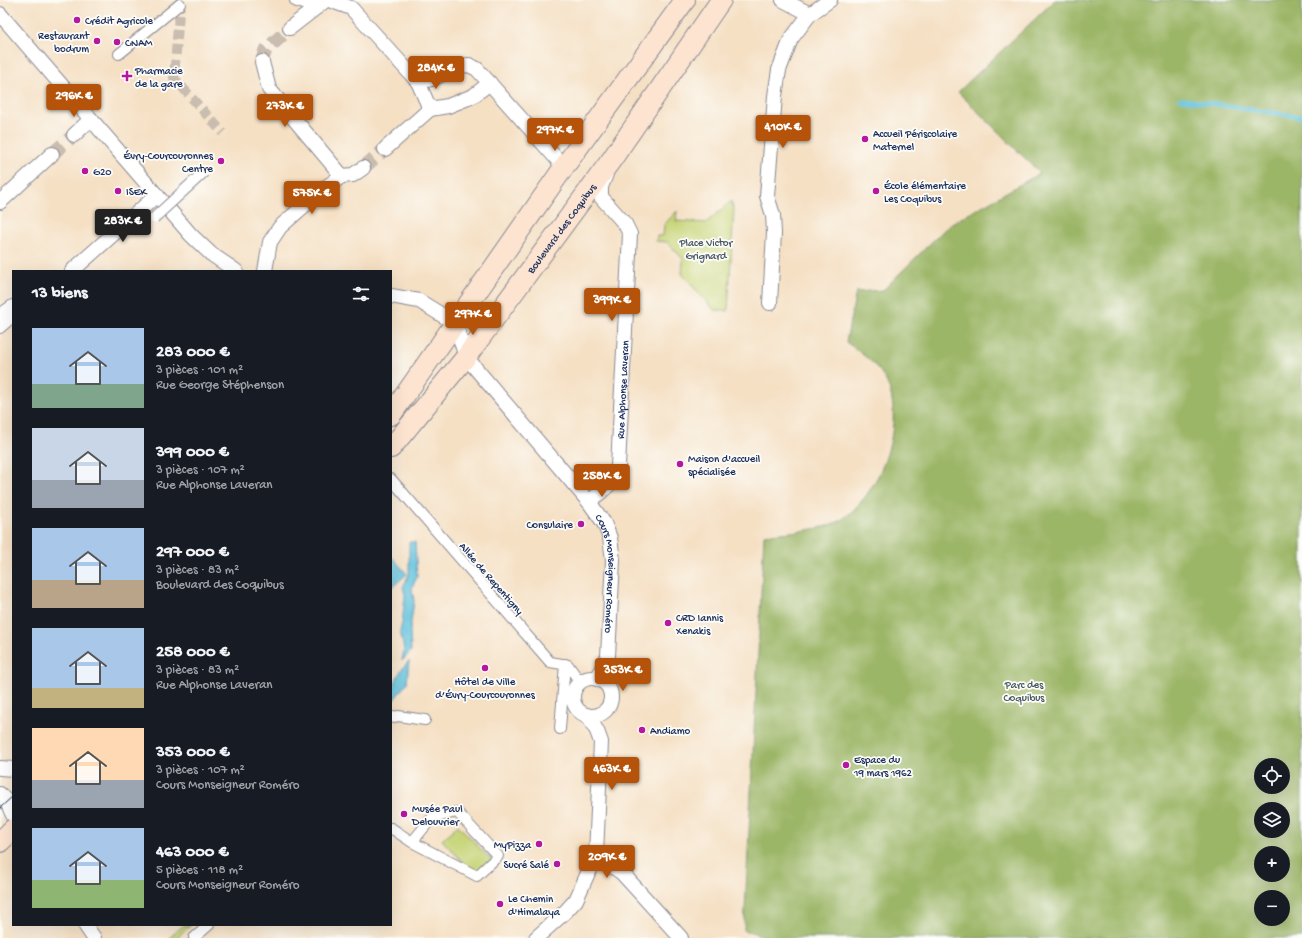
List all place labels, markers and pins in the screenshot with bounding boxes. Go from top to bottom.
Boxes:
marker: Crédit Agricole [72,15,82,25]
place label: Crédit Agricole [85,16,153,28]
place label: Restaurant bodrum [38,31,91,56]
marker: Restaurant bodrum [92,36,102,46]
marker: CNAM [112,37,122,47]
place label: CNAM [125,38,153,50]
pin: 284K € [403,56,469,90]
place label: Pharmacie de la gare [134,66,183,91]
marker: Pharmacie de la gare [122,71,132,81]
pin: 296K € [41,84,107,118]
pin: 273K € [252,94,318,128]
pin: 410K € [750,115,816,149]
pin: 297K € [522,118,588,152]
place label: Accueil Périscolaire Maternel [873,129,958,154]
marker: Accueil Périscolaire Maternel [860,134,870,144]
place label: Évry-Courcouronnes Centre [123,150,214,176]
marker: Évry-Courcouronnes Centre [216,156,226,166]
marker: G20 [80,166,90,176]
place label: G20 [93,167,112,179]
place label: École élémentaire Les Coquibus [884,180,966,206]
pin: 575K € [279,181,345,215]
marker: ISEK [113,186,123,196]
marker: École élémentaire Les Coquibus [871,186,881,196]
place label: ISEK [126,187,149,199]
pin: 283K € [90,209,156,243]
pin: 399K € [579,288,645,322]
pin: 297K € [440,302,506,336]
place label: Maison d'accueil spécialisée [688,454,761,479]
marker: Maison d'accueil spécialisée [675,459,685,469]
pin: 258K € [569,464,635,498]
marker: Consulaire [576,519,586,529]
place label: Consulaire [526,520,573,532]
place label: CRD Iannis Xenakis [675,613,724,638]
marker: CRD Iannis Xenakis [663,618,673,628]
pin: 353K € [590,658,656,692]
marker: Hôtel de Ville d’Évry-Courcouronnes [480,663,490,673]
place label: Hôtel de Ville d’Évry-Courcouronnes [435,677,536,702]
marker: Andiamo [637,725,647,735]
place label: Andiamo [650,726,690,738]
place label: Espace du 19 mars 1962 [853,755,913,780]
pin: 463K € [579,757,645,791]
marker: Espace du 19 mars 1962 [841,760,851,770]
place label: Musée Paul Delouvrier [411,804,463,829]
marker: Musée Paul Delouvrier [399,809,409,819]
marker: MyPizza [534,839,544,849]
place label: MyPizza [494,840,532,852]
pin: 209K € [574,845,640,879]
marker: Sucré Salé [552,859,562,869]
place label: Sucré Salé [504,860,549,872]
place label: Le Chemin d'Himalaya [508,894,561,919]
marker: Le Chemin d'Himalaya [495,899,505,909]

